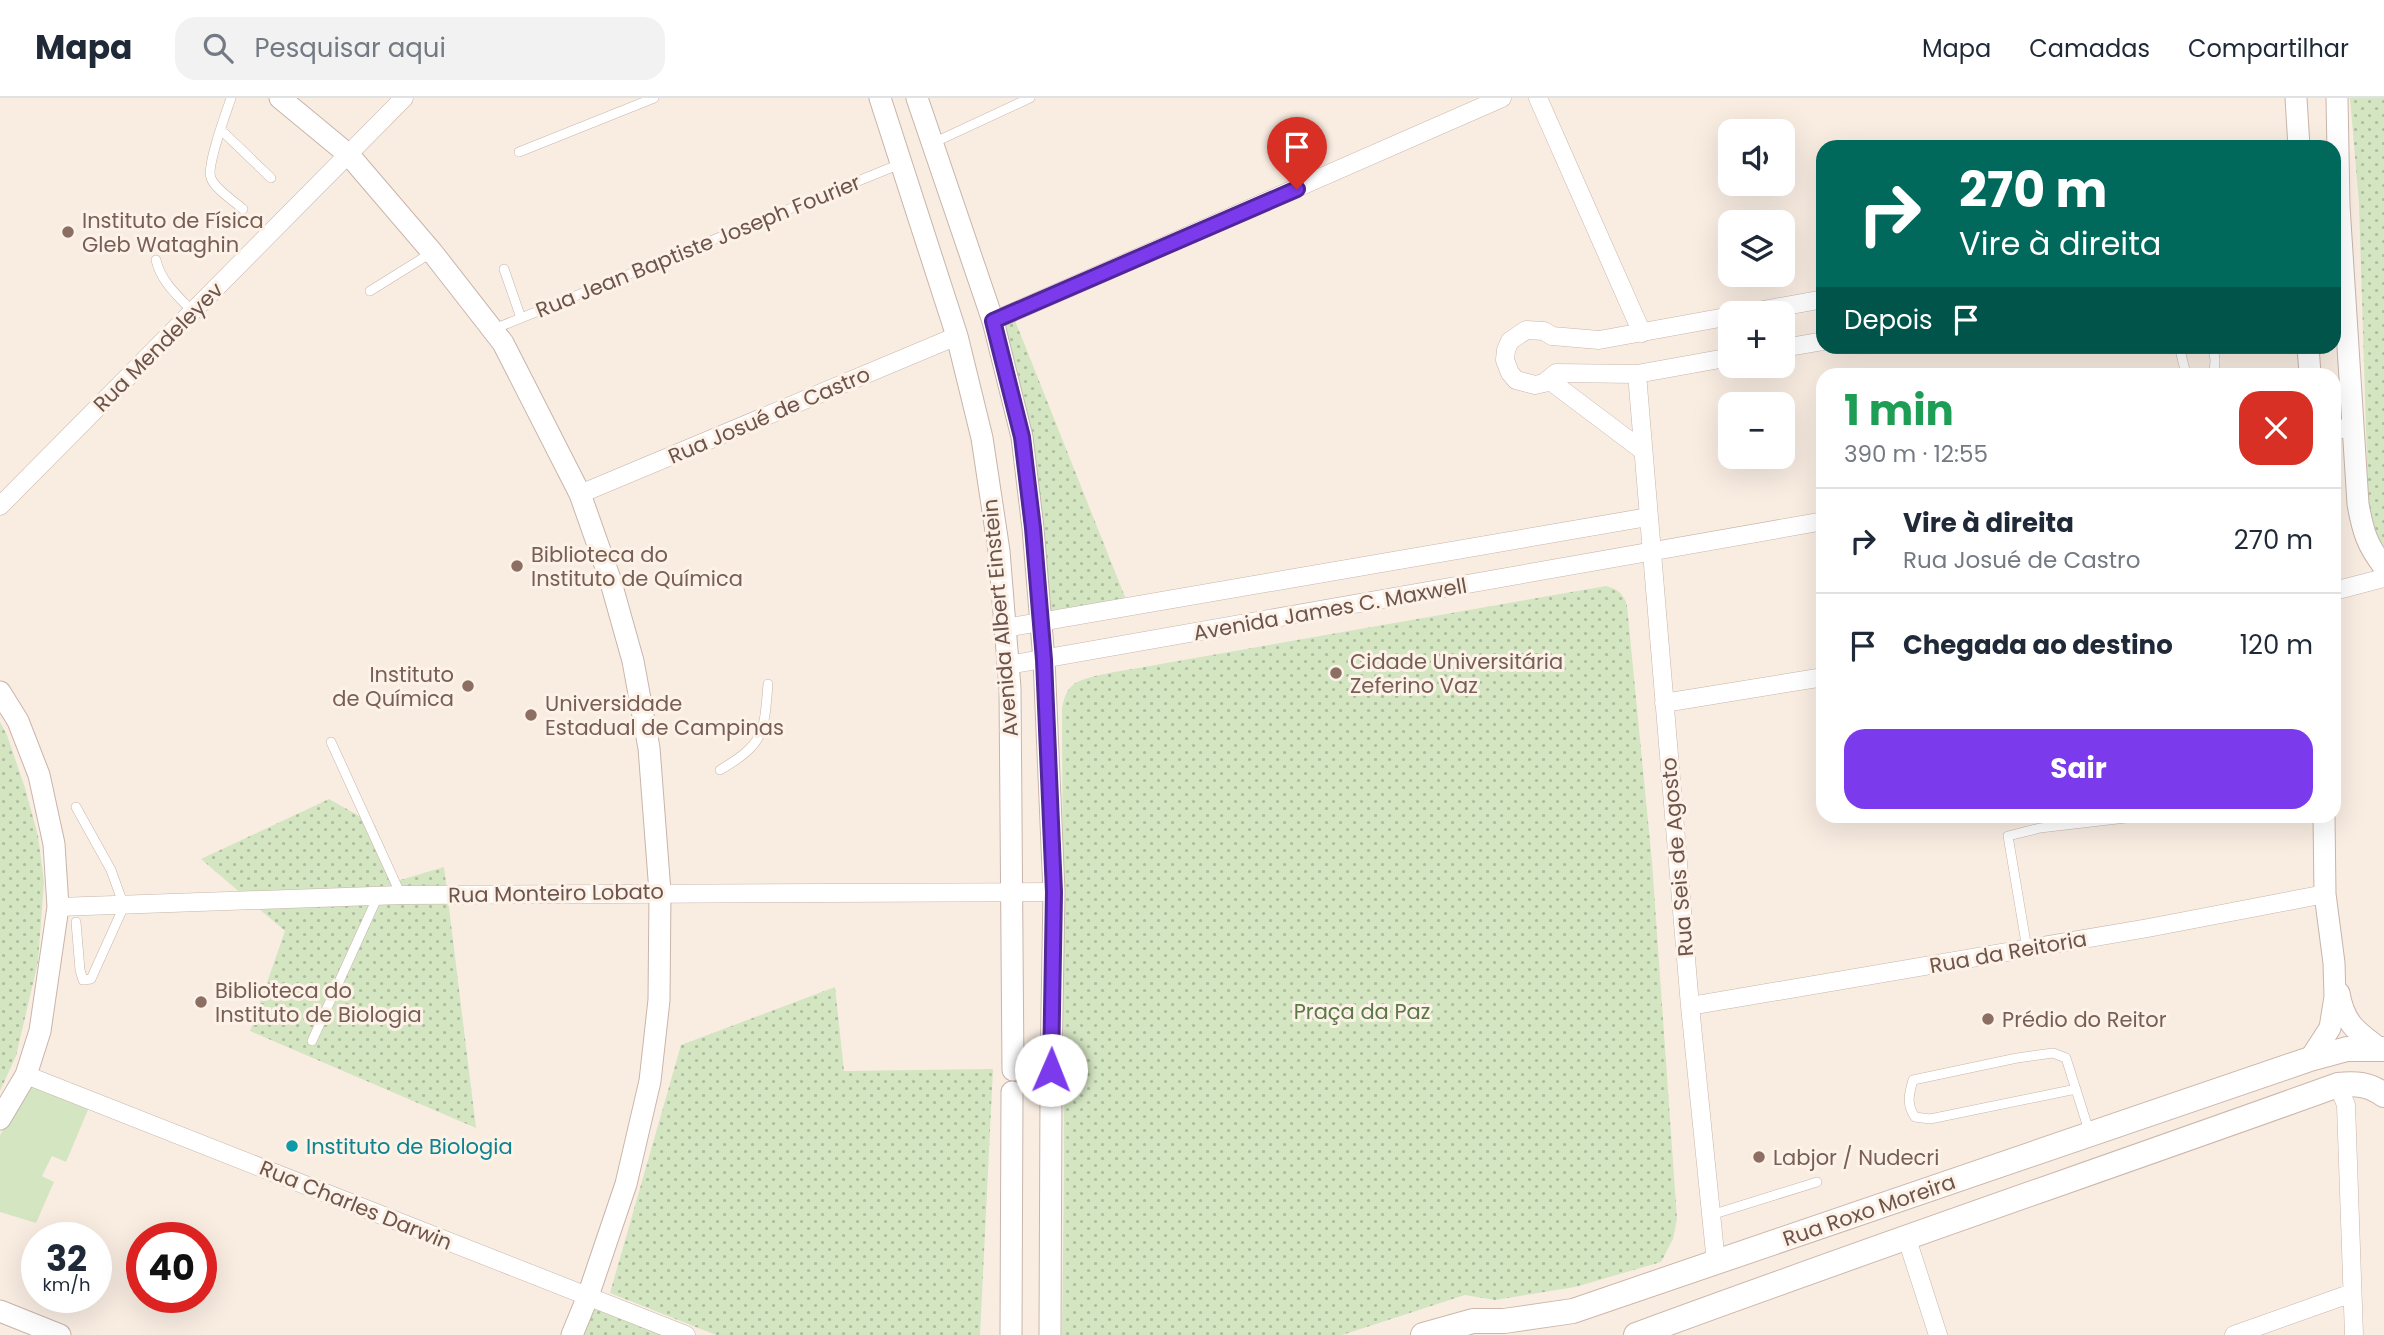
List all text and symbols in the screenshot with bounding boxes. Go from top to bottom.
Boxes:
search box [175,17,665,80]
text: Mapa [35,24,133,71]
icon: search [199,29,237,67]
text: Pesquisar aqui [255,30,446,66]
text: Mapa [1922,32,1991,65]
text: Camadas [2029,32,2150,65]
text: Compartilhar [2188,32,2349,65]
pin [1267,117,1327,189]
map controls [1718,119,1795,469]
button: sound [1718,119,1795,196]
icon: arrive [1278,128,1316,166]
text: 270 m [1959,156,2107,224]
street label: Rua Jean Baptiste Joseph Fourier [531,167,865,325]
icon: right [1844,168,1935,259]
place label: Instituto de Física Gleb Wataghin [82,206,264,259]
button: layers [1718,210,1795,287]
text: Vire à direita [1959,221,2161,266]
marker: Instituto de Física Gleb Wataghin [60,224,76,240]
street label: Rua Mendeleyev [87,276,229,418]
button: + [1718,301,1795,378]
icon: arrive [1947,301,1985,339]
text: Depois [1844,302,1933,338]
street label: Rua Josué de Castro [664,359,874,471]
text: 1 min [1844,381,1954,440]
button: close [2239,391,2313,465]
button: − [1718,392,1795,469]
text: 390 m · 12:55 [1844,438,1988,470]
street label: Avenida Albert Einstein [975,498,1025,738]
text: Vire à direita [1903,505,2074,541]
icon: right [1844,522,1882,560]
text: 270 m [2234,522,2313,558]
place label: Biblioteca do Instituto de Química [531,540,743,593]
text: Rua Josué de Castro [1903,544,2140,576]
marker: Biblioteca do Instituto de Química [509,558,525,574]
street label: Avenida James C. Maxwell [1191,571,1469,647]
icon: arrive [1844,627,1882,665]
text: Chegada ao destino [1903,627,2173,663]
text: 120 m [2240,627,2313,663]
place label: Cidade Universitária Zeferino Vaz [1350,647,1563,700]
place label: Instituto de Química [332,660,454,713]
marker: Cidade Universitária Zeferino Vaz [1328,665,1344,681]
marker: Instituto de Química [460,678,476,694]
place label: Universidade Estadual de Campinas [545,689,784,742]
marker: Universidade Estadual de Campinas [523,707,539,723]
button: Sair [1844,729,2313,809]
street label: Rua Seis de Agosto [1654,756,1700,958]
street label: Rua Monteiro Lobato [448,877,664,909]
street label: Rua da Reitoria [1927,924,2089,980]
place label: Biblioteca do Instituto de Biologia [215,976,422,1029]
marker: Biblioteca do Instituto de Biologia [193,994,209,1010]
park label: Praça da Paz [1294,997,1430,1026]
place label: Prédio do Reitor [2002,1005,2167,1034]
marker: Prédio do Reitor [1980,1011,1996,1027]
position arrow [1014,1033,1088,1107]
place label: Instituto de Biologia [306,1132,513,1161]
marker: Instituto de Biologia [284,1138,300,1154]
place label: Labjor / Nudecri [1773,1143,1939,1172]
marker: Labjor / Nudecri [1751,1149,1767,1165]
street label: Rua Charles Darwin [255,1153,457,1257]
street label: Rua Roxo Moreira [1779,1167,1959,1253]
speed limit sign: 40 [126,1222,217,1313]
text: 32 [46,1234,87,1283]
text: km/h [43,1272,90,1297]

